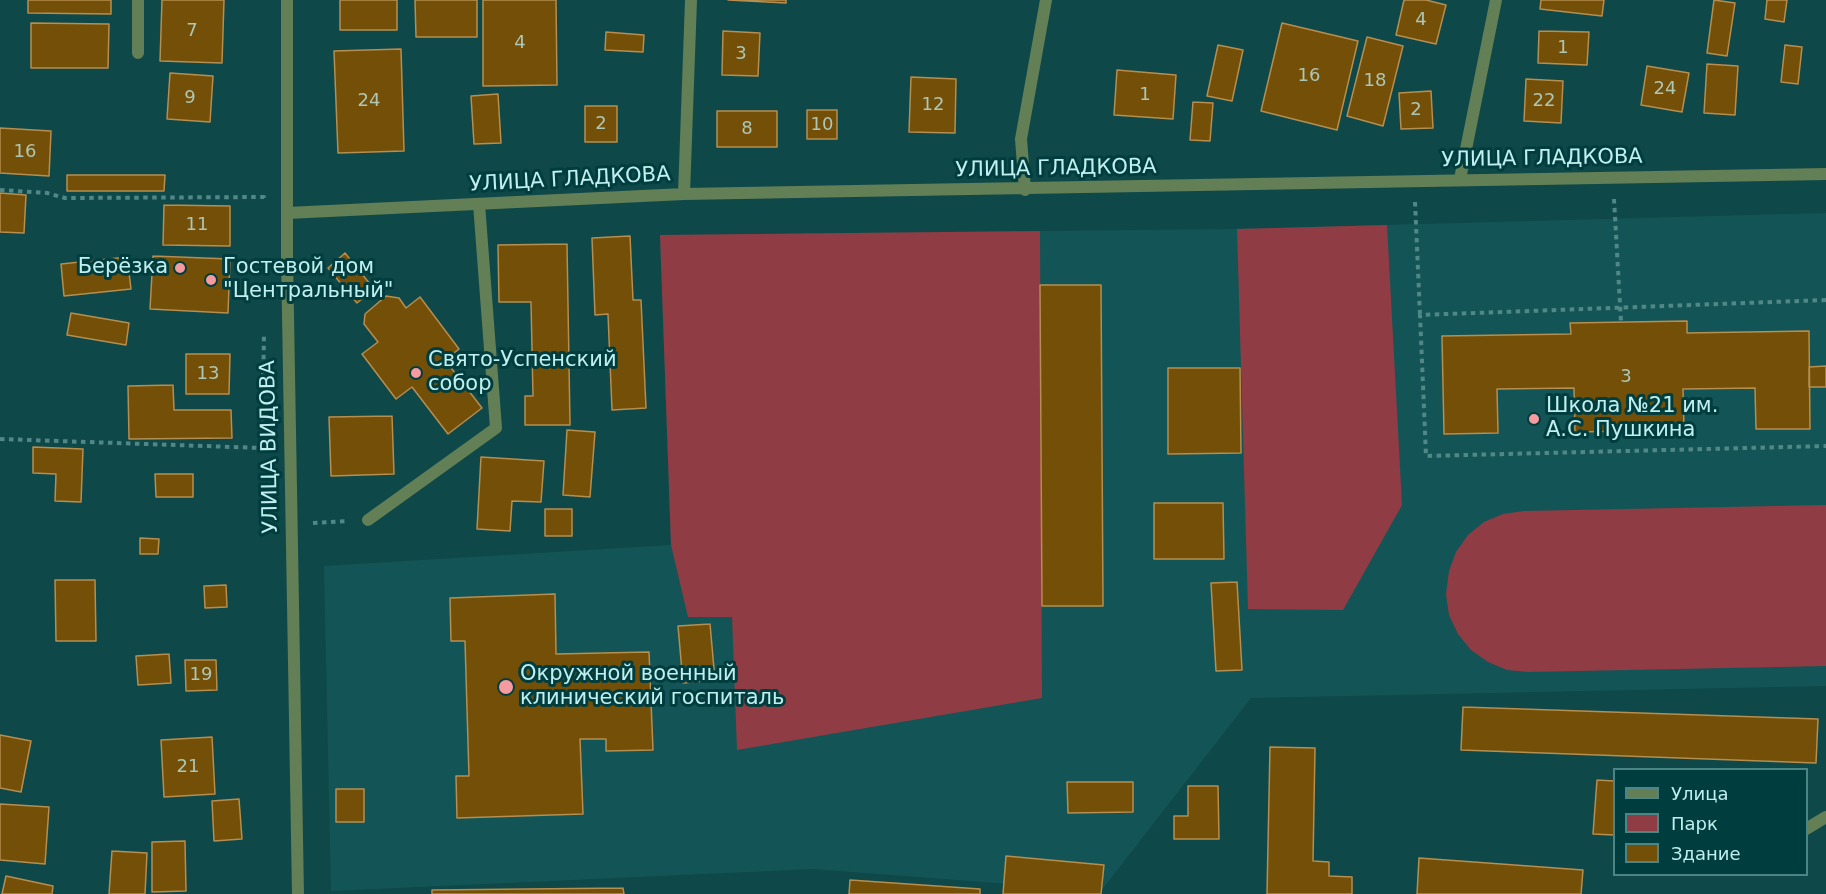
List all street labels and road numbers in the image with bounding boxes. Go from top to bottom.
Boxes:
street label: УЛИЦА ГЛАДКОВА [1441,145,1643,173]
street label: УЛИЦА ГЛАДКОВА [955,155,1157,183]
street label: УЛИЦА ГЛАДКОВА [469,162,671,198]
street label: УЛИЦА ВИДОВА [256,360,284,534]

